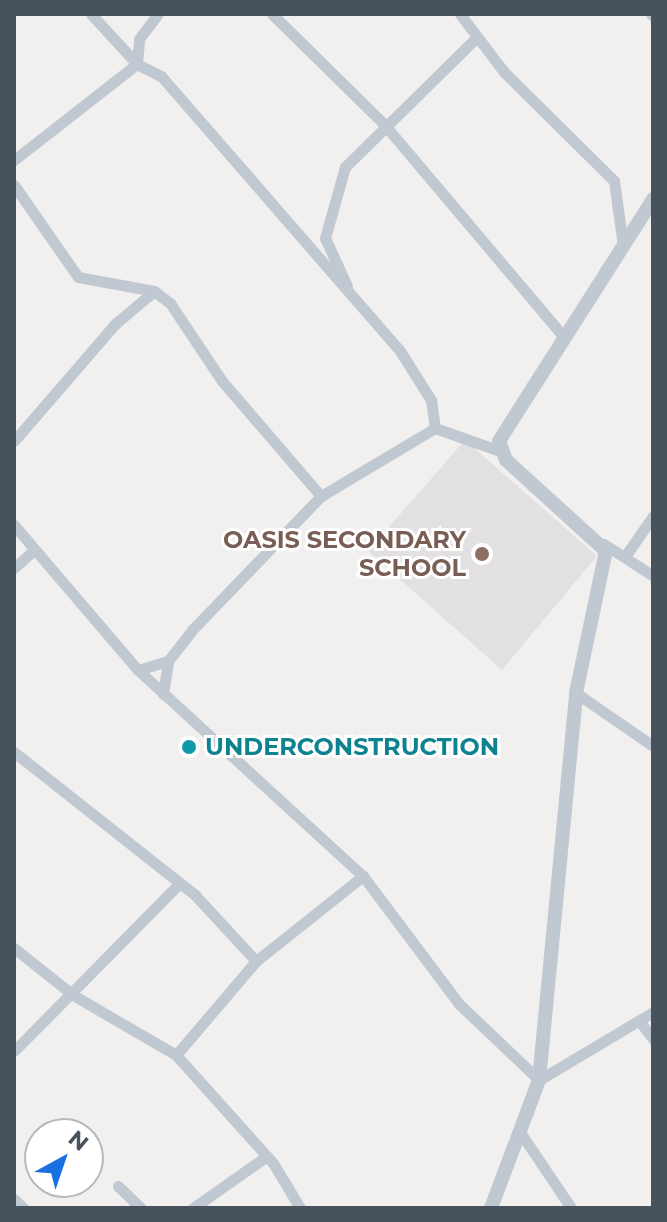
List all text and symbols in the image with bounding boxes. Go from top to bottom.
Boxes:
place label: OASIS SECONDARY SCHOOL [223,526,466,582]
marker: OASIS SECONDARY SCHOOL [473,545,491,563]
place label: UNDERCONSTRUCTION [205,733,499,761]
marker: UNDERCONSTRUCTION [180,738,198,756]
north arrow [24,1118,104,1198]
text: N [63,1125,94,1157]

